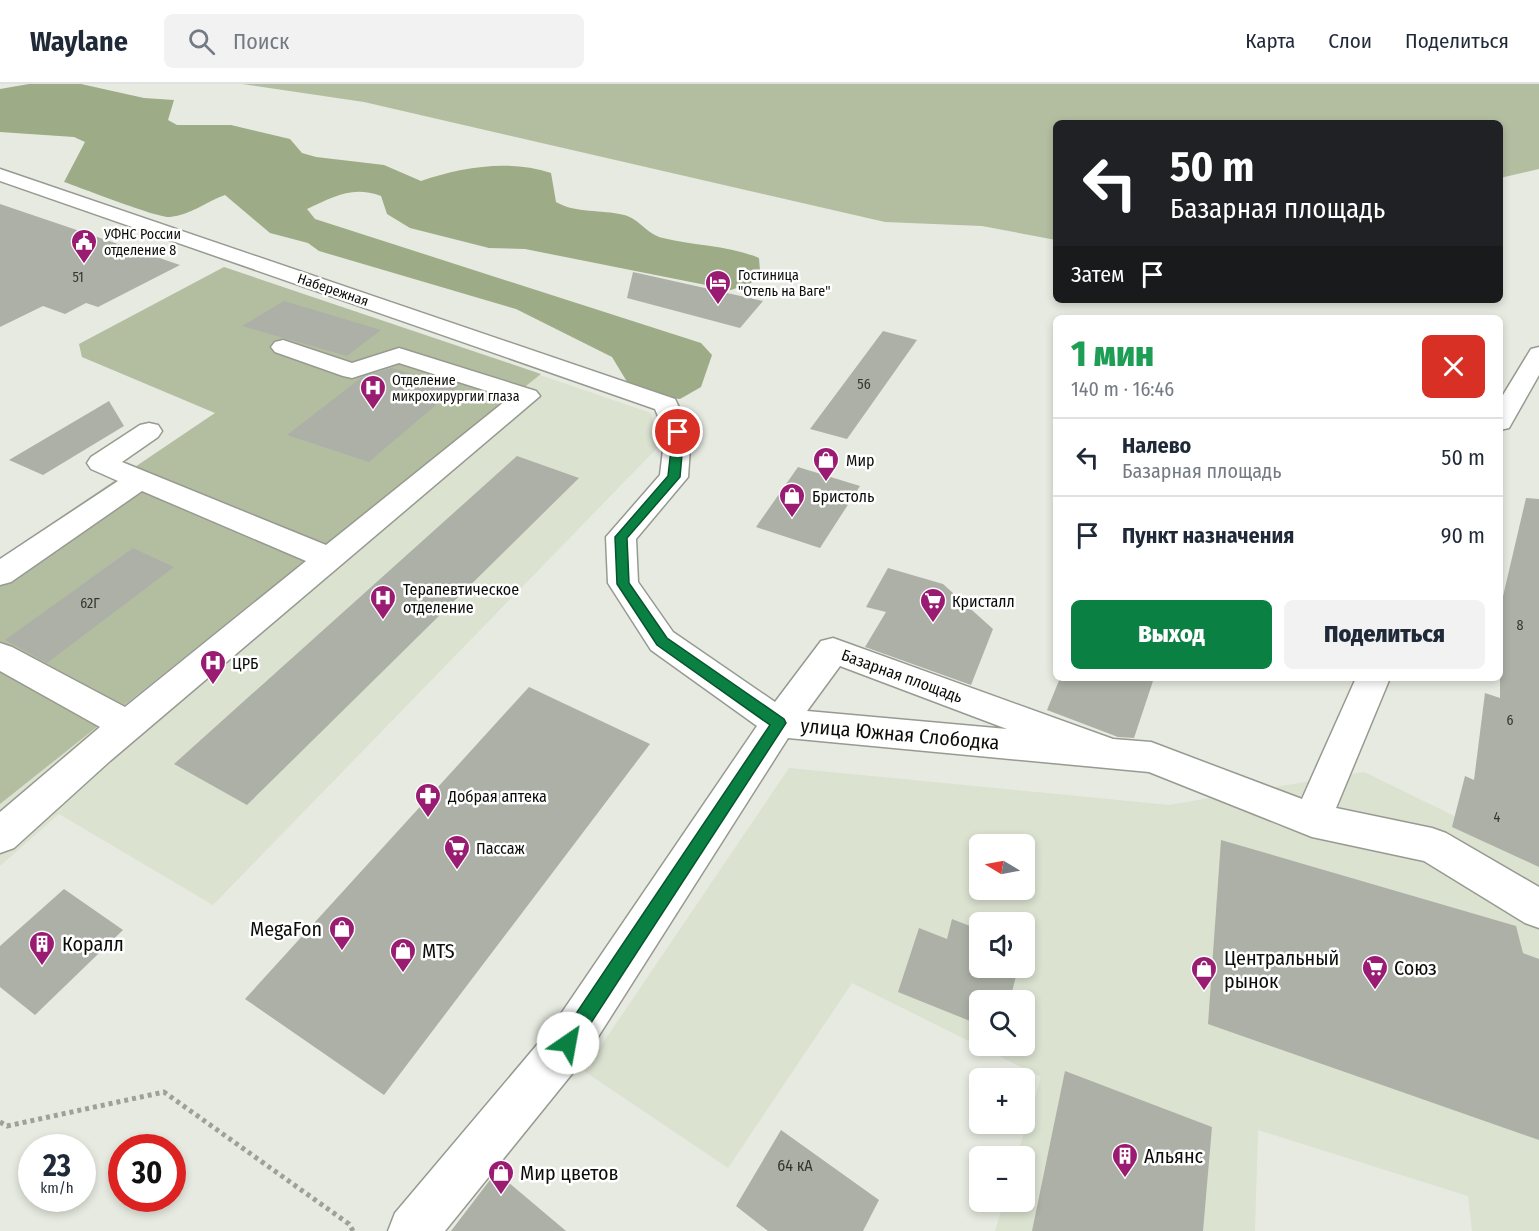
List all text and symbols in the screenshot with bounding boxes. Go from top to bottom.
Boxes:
search box [164,14,584,68]
text: Waylane [30,25,128,58]
icon: search [185,25,218,58]
text: Поиск [233,28,289,55]
text: Карта [1245,28,1295,54]
text: Слои [1328,28,1372,54]
text: Поделиться [1405,28,1509,54]
text: 50 m [1170,142,1254,192]
icon: left [1071,144,1149,222]
text: Базарная площадь [1170,193,1385,225]
place label: УФНС России отделение 8 [103,226,181,259]
public building icon: УФНС России отделение 8 [69,227,99,265]
icon: arrive [1136,258,1169,291]
text: Затем [1071,261,1124,288]
place label: Гостиница "Отель на Ваге" [738,267,830,300]
hotel icon: Гостиница "Отель на Ваге" [703,268,733,306]
house number: 51 [72,269,84,286]
street label: Набережная [295,270,371,310]
text: 1 мин [1071,332,1154,376]
button: close [1422,335,1485,398]
place label: Отделение микрохирургии глаза [392,372,520,405]
hospital icon: Отделение микрохирургии глаза [358,373,388,411]
house number: 56 [857,376,871,393]
text: 140 m · 16:46 [1071,377,1174,401]
pin [652,406,703,457]
icon: arrive [661,415,694,448]
text: Налево [1122,432,1191,459]
icon: left [1071,441,1104,474]
text: 50 m [1441,444,1485,471]
shop icon: Мир [811,445,841,483]
place label: Мир [846,451,874,470]
text: Базарная площадь [1122,459,1281,483]
shop icon: Бристоль [777,481,807,519]
place label: Бристоль [812,487,874,506]
icon: arrive [1071,519,1104,552]
text: Пункт назначения [1122,522,1294,549]
text: 90 m [1441,522,1485,549]
place label: Терапевтическое отделение [403,580,519,617]
hospital icon: Терапевтическое отделение [368,583,398,621]
supermarket icon: Кристалл [918,586,948,624]
place label: Кристалл [952,592,1015,611]
house number: 62Г [80,595,100,612]
button: Выход [1071,600,1272,669]
button: Поделиться [1284,600,1485,669]
house number: 8 [1517,617,1524,634]
street label: Базарная площадь [839,645,965,707]
hospital icon: ЦРБ [198,648,228,686]
place label: ЦРБ [232,654,258,673]
house number: 6 [1507,712,1514,729]
street label: улица Южная Слободка [800,713,1000,755]
pharmacy icon: Добрая аптека [413,781,443,819]
place label: Добрая аптека [447,787,547,806]
house number: 4 [1494,809,1501,826]
supermarket icon: Пассаж [442,833,472,871]
north arrow [969,834,1035,900]
map controls [969,834,1035,1212]
place label: Пассаж [476,839,526,858]
button: sound [969,912,1035,978]
shop icon: MegaFon [327,914,357,952]
place label: MegaFon [250,917,322,941]
building icon: Коралл [27,929,57,967]
place label: Коралл [62,932,124,956]
shop icon: MTS [388,936,418,974]
place label: MTS [422,939,455,963]
place label: Центральный рынок [1224,946,1339,993]
supermarket icon: Союз [1360,953,1390,991]
shop icon: Центральный рынок [1189,954,1219,992]
place label: Союз [1394,956,1437,980]
button: search [969,990,1035,1056]
position arrow [536,1011,600,1075]
button: + [969,1068,1035,1134]
speed limit sign: 30 [108,1134,186,1212]
building icon: Альянс [1110,1141,1140,1179]
place label: Альянс [1144,1144,1204,1168]
button: − [969,1146,1035,1212]
text: 23 [43,1148,71,1184]
house number: 64 кА [777,1156,813,1175]
shop icon: Мир цветов [486,1158,516,1196]
place label: Мир цветов [520,1161,618,1185]
text: km/h [40,1179,74,1197]

